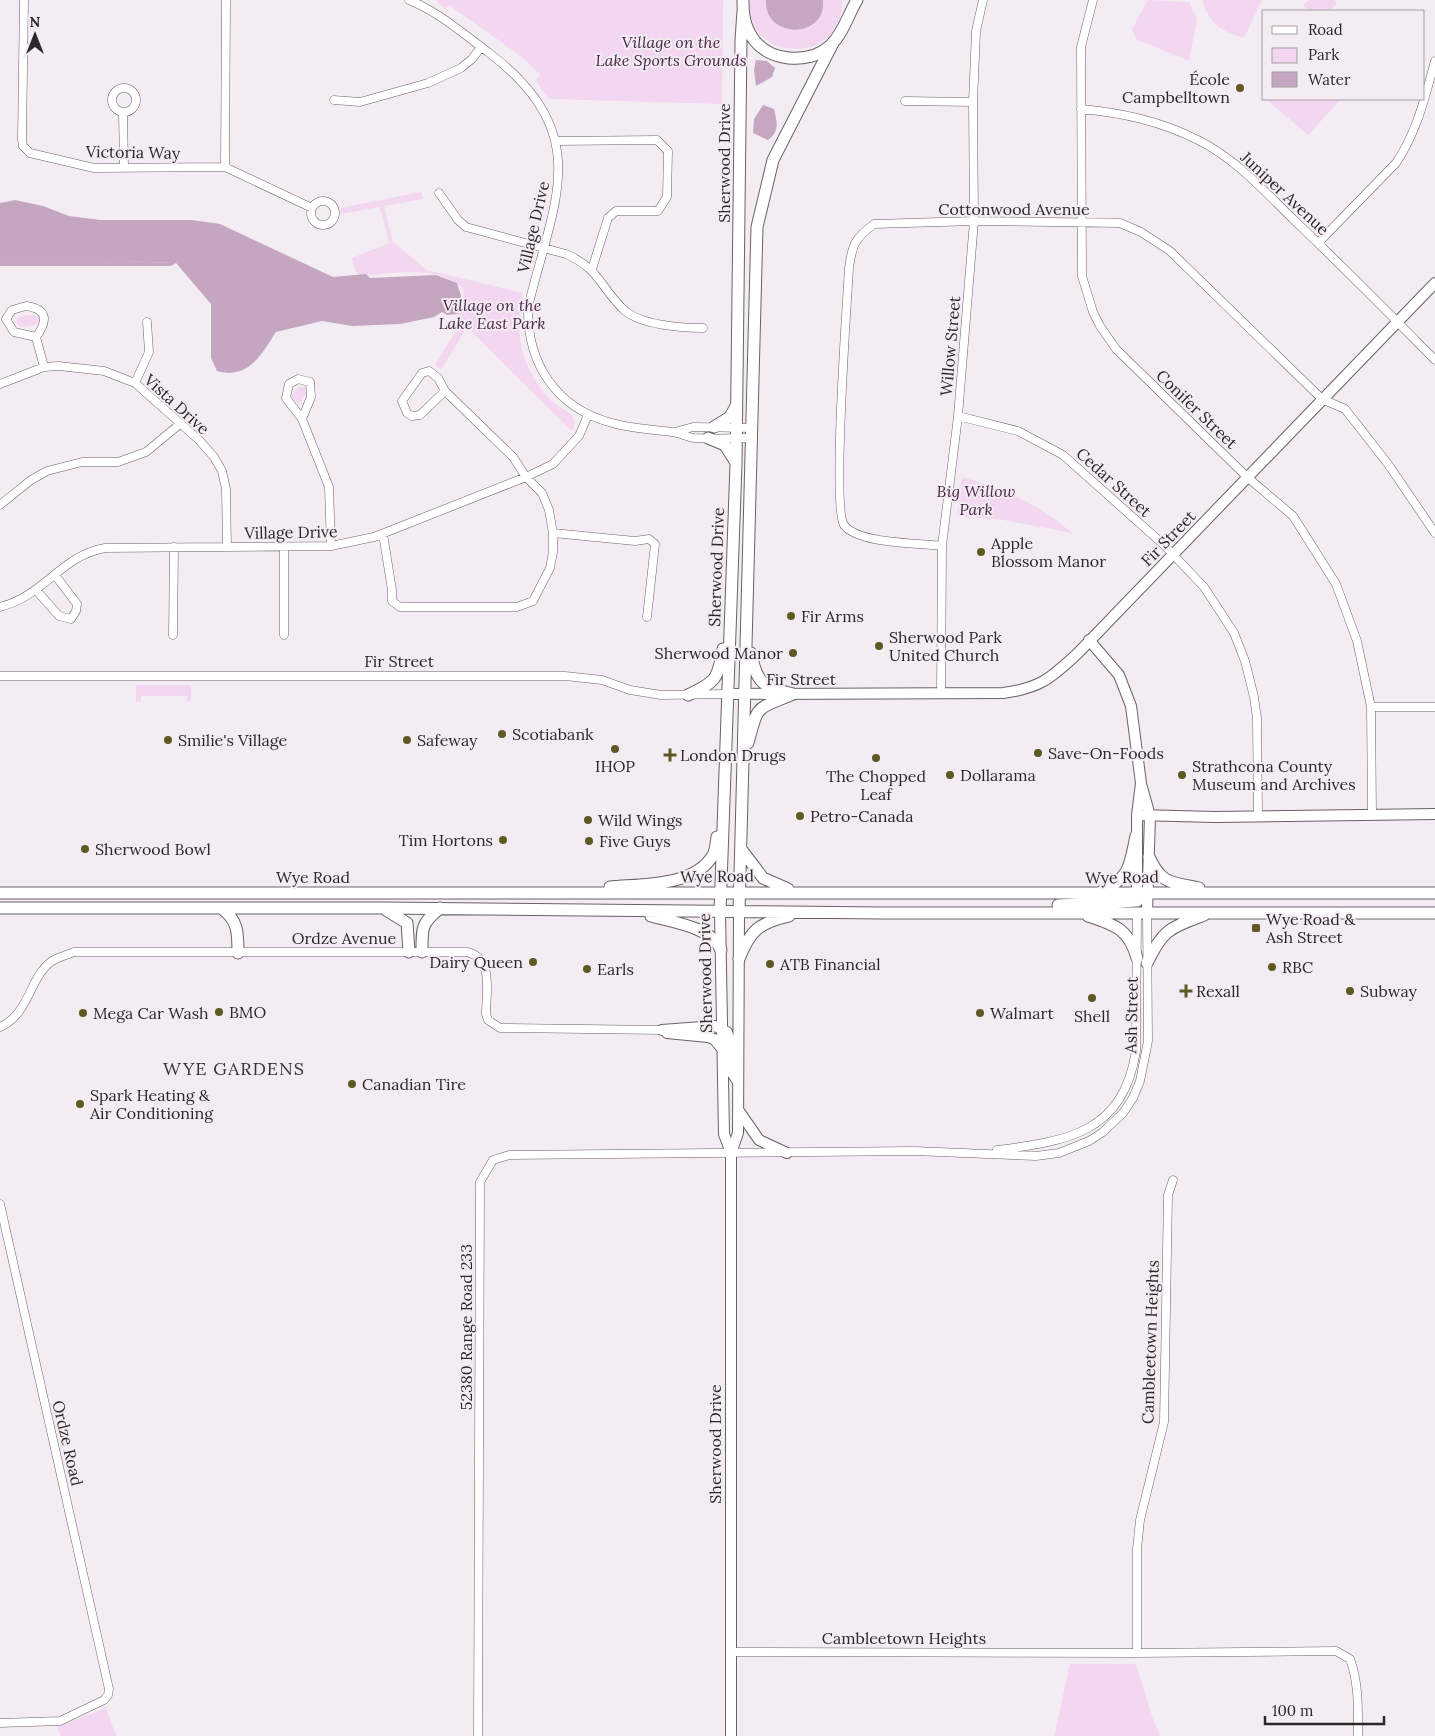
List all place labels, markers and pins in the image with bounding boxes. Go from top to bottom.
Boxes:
place label: École Campbelltown [1122,69,1230,107]
marker: École Campbelltown [1234,82,1246,94]
place label: Apple Blossom Manor [990,533,1106,571]
marker: Apple Blossom Manor [975,546,987,558]
place label: Fir Arms [801,606,864,626]
marker: Fir Arms [785,610,797,622]
place label: Sherwood Park United Church [889,627,1002,665]
marker: Sherwood Park United Church [873,640,885,652]
place label: Sherwood Manor [655,643,783,663]
marker: Sherwood Manor [787,647,799,659]
place label: Scotiabank [512,724,594,744]
marker: Scotiabank [496,728,508,740]
place label: Smilie's Village [178,730,288,750]
place label: Safeway [417,730,478,750]
marker: Smilie's Village [162,734,174,746]
marker: Safeway [401,734,413,746]
marker: IHOP [609,743,621,755]
place label: Save-On-Foods [1048,743,1164,763]
place label: London Drugs [680,745,786,765]
marker: Save-On-Foods [1032,747,1044,759]
marker: London Drugs [664,749,676,761]
marker: The Chopped Leaf [870,752,882,764]
place label: IHOP [595,756,635,776]
place label: Strathcona County Museum and Archives [1192,756,1356,794]
place label: Dollarama [960,765,1036,785]
place label: The Chopped Leaf [826,766,926,804]
marker: Dollarama [944,769,956,781]
marker: Strathcona County Museum and Archives [1176,769,1188,781]
place label: Petro-Canada [810,806,914,826]
place label: Wild Wings [598,810,682,830]
marker: Petro-Canada [794,810,806,822]
marker: Wild Wings [582,814,594,826]
place label: Tim Hortons [399,830,493,850]
place label: Five Guys [599,831,671,851]
marker: Tim Hortons [497,834,509,846]
marker: Five Guys [583,835,595,847]
place label: Sherwood Bowl [95,839,211,859]
marker: Sherwood Bowl [79,843,91,855]
place label: Wye Road & Ash Street [1265,909,1356,947]
marker: Wye Road & Ash Street [1250,922,1262,934]
place label: Dairy Queen [429,952,523,972]
place label: ATB Financial [779,954,881,974]
marker: Dairy Queen [527,956,539,968]
place label: RBC [1282,957,1313,977]
marker: ATB Financial [764,958,776,970]
place label: Earls [597,959,634,979]
marker: RBC [1266,961,1278,973]
marker: Earls [581,963,593,975]
place label: Rexall [1196,981,1240,1001]
place label: Subway [1360,981,1418,1001]
marker: Rexall [1180,985,1192,997]
marker: Subway [1344,985,1356,997]
marker: Shell [1086,992,1098,1004]
place label: BMO [229,1002,266,1022]
place label: Mega Car Wash [93,1003,209,1023]
place label: Walmart [990,1003,1055,1023]
marker: BMO [213,1006,225,1018]
place label: Shell [1074,1006,1110,1026]
marker: Mega Car Wash [77,1007,89,1019]
marker: Walmart [974,1007,986,1019]
place label: Canadian Tire [362,1074,466,1094]
marker: Canadian Tire [346,1078,358,1090]
place label: Spark Heating & Air Conditioning [89,1085,214,1123]
marker: Spark Heating & Air Conditioning [74,1098,86,1110]

